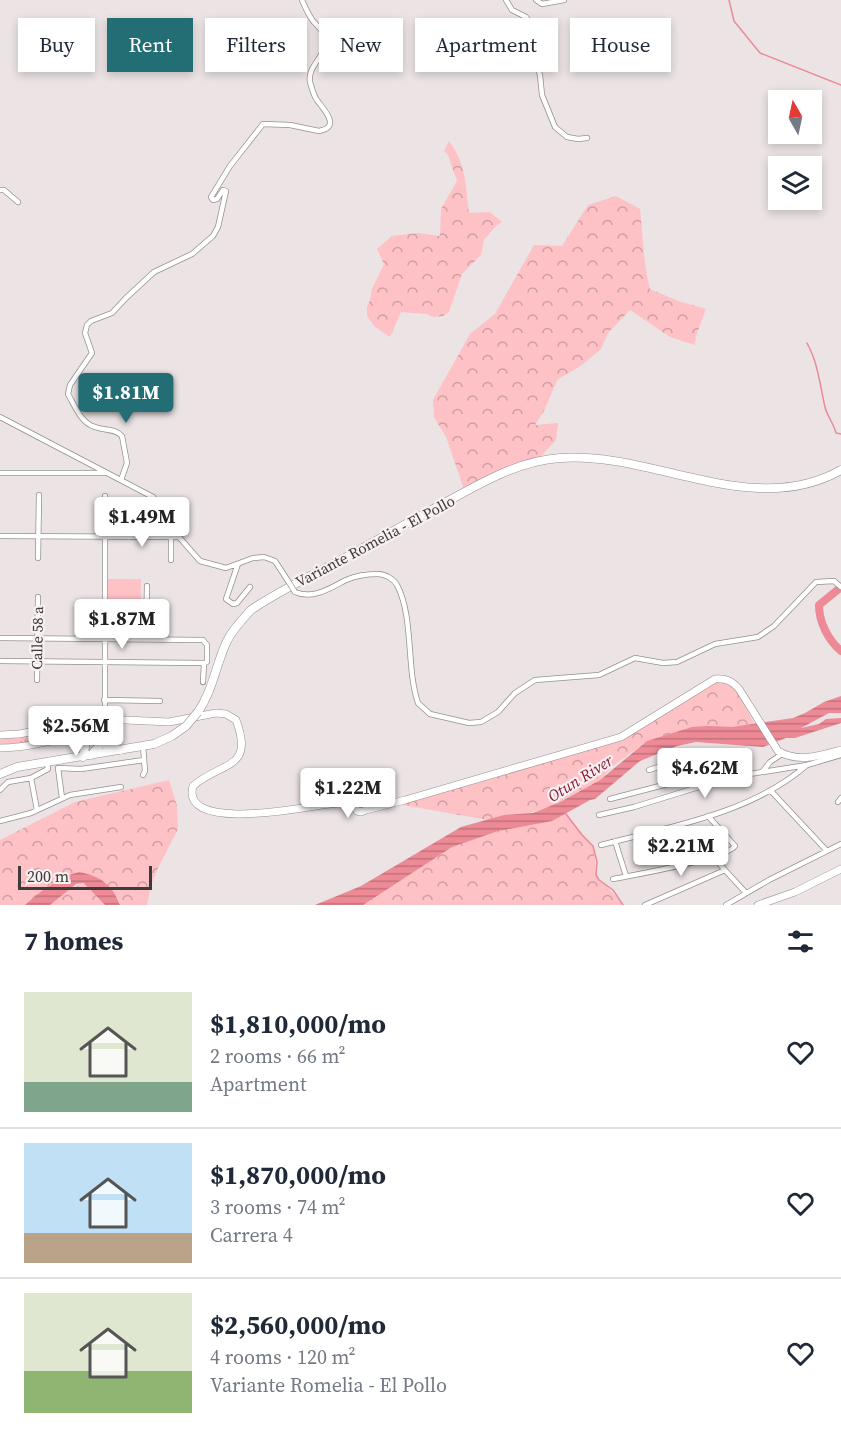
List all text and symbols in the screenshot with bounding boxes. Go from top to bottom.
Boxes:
chip: Buy [18,18,95,72]
chip: Rent [107,18,193,72]
chip: Filters [205,18,307,72]
chip: New [319,18,403,72]
chip: Apartment [415,18,558,72]
chip: House [570,18,671,72]
north arrow [768,90,822,144]
map controls [768,90,822,210]
button: layers [768,156,822,210]
pin: $1.81M [77,373,175,424]
text: $1.81M [92,378,160,406]
street label: Variante Romelia - El Pollo [292,490,458,592]
pin: $1.49M [93,497,191,548]
text: $1.49M [108,502,176,530]
pin: $1.87M [73,599,171,650]
text: $1.87M [88,604,156,632]
street label: Calle 58 a [26,606,48,670]
pin: $2.56M [27,706,125,757]
text: $2.56M [42,711,110,739]
pin: $4.62M [656,748,754,799]
water label: Otun River [543,749,617,807]
text: $4.62M [671,753,739,781]
pin: $1.22M [299,768,397,819]
text: $1.22M [314,773,382,801]
pin: $2.21M [632,826,730,877]
text: $2.21M [647,831,715,859]
scale bar [18,863,152,890]
text: 200 m [27,865,69,887]
text: 7 homes [24,923,123,959]
icon: filters [784,925,817,958]
text: $1,810,000/mo [210,1006,386,1042]
icon: home [72,1016,144,1088]
icon: heart [784,1036,817,1069]
text: 2 rooms · 66 m² [210,1042,346,1070]
text: Apartment [210,1070,307,1098]
text: $1,870,000/mo [210,1157,386,1193]
icon: home [72,1167,144,1239]
icon: heart [784,1187,817,1220]
text: 3 rooms · 74 m² [210,1193,346,1221]
text: Carrera 4 [210,1221,293,1249]
text: $2,560,000/mo [210,1307,386,1343]
icon: home [72,1317,144,1389]
icon: heart [784,1337,817,1370]
text: 4 rooms · 120 m² [210,1343,356,1371]
text: Variante Romelia - El Pollo [210,1371,447,1399]

